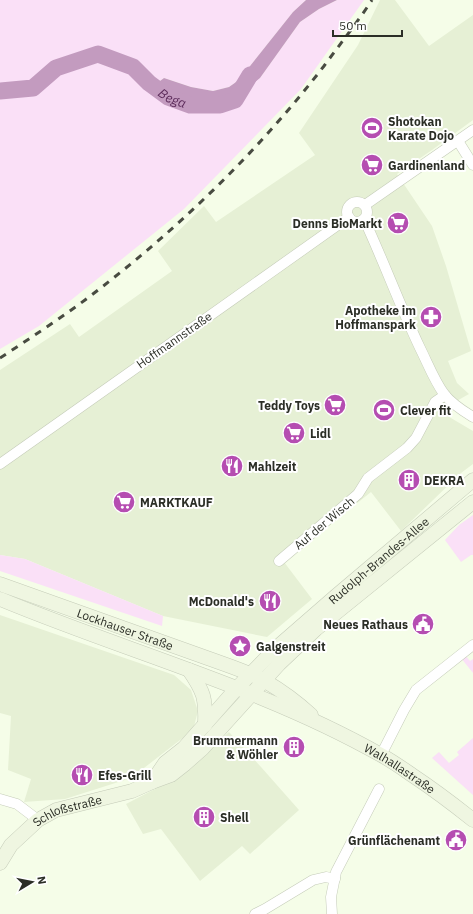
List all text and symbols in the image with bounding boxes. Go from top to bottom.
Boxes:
scale bar [333,12,402,38]
text: 50 m [339,18,367,33]
water label: Bega [155,84,189,111]
place label: Shotokan Karate Dojo [388,114,454,143]
sports icon: Shotokan Karate Dojo [359,115,385,141]
supermarket icon: Gardinenland [359,152,385,178]
place label: Gardinenland [388,158,465,173]
supermarket icon: Denns BioMarkt [385,210,411,236]
place label: Denns BioMarkt [293,216,382,231]
place label: Apotheke im Hoffmanspark [335,303,416,332]
pharmacy icon: Apotheke im Hoffmanspark [418,304,444,330]
street label: Hoffmannstraße [133,308,215,372]
supermarket icon: Teddy Toys [322,392,348,418]
sports icon: Clever fit [371,397,397,423]
place label: Teddy Toys [258,398,320,413]
place label: Clever fit [400,403,452,418]
supermarket icon: Lidl [281,420,307,446]
place label: Lidl [310,426,331,441]
restaurant icon: Mahlzeit [219,453,245,479]
place label: Mahlzeit [248,459,297,474]
building icon: DEKRA [396,467,422,493]
place label: DEKRA [424,473,464,488]
supermarket icon: MARKTKAUF [111,489,137,515]
street label: Auf der Wisch [291,493,357,553]
place label: MARKTKAUF [140,495,213,510]
street label: Rudolph-Brandes-Allee [325,513,432,607]
restaurant icon: McDonald's [257,588,283,614]
place label: McDonald's [189,594,254,609]
street label: Lockhauser Straße [75,605,176,653]
public building icon: Neues Rathaus [410,611,436,637]
place label: Neues Rathaus [323,617,408,632]
place icon: Galgenstreit [227,633,253,659]
place label: Galgenstreit [256,639,326,654]
place label: Brummermann & Wöhler [193,733,278,762]
building icon: Brummermann & Wöhler [281,734,307,760]
street label: Walhallastraße [362,740,439,797]
restaurant icon: Efes-Grill [69,762,95,788]
place label: Efes-Grill [98,768,152,783]
street label: Schloßstraße [29,791,104,829]
building icon: Shell [191,804,217,830]
place label: Shell [220,810,249,825]
public building icon: Grünflächenamt [443,827,469,853]
place label: Grünflächenamt [348,833,440,848]
north arrow [12,862,52,902]
text: N [34,875,49,885]

